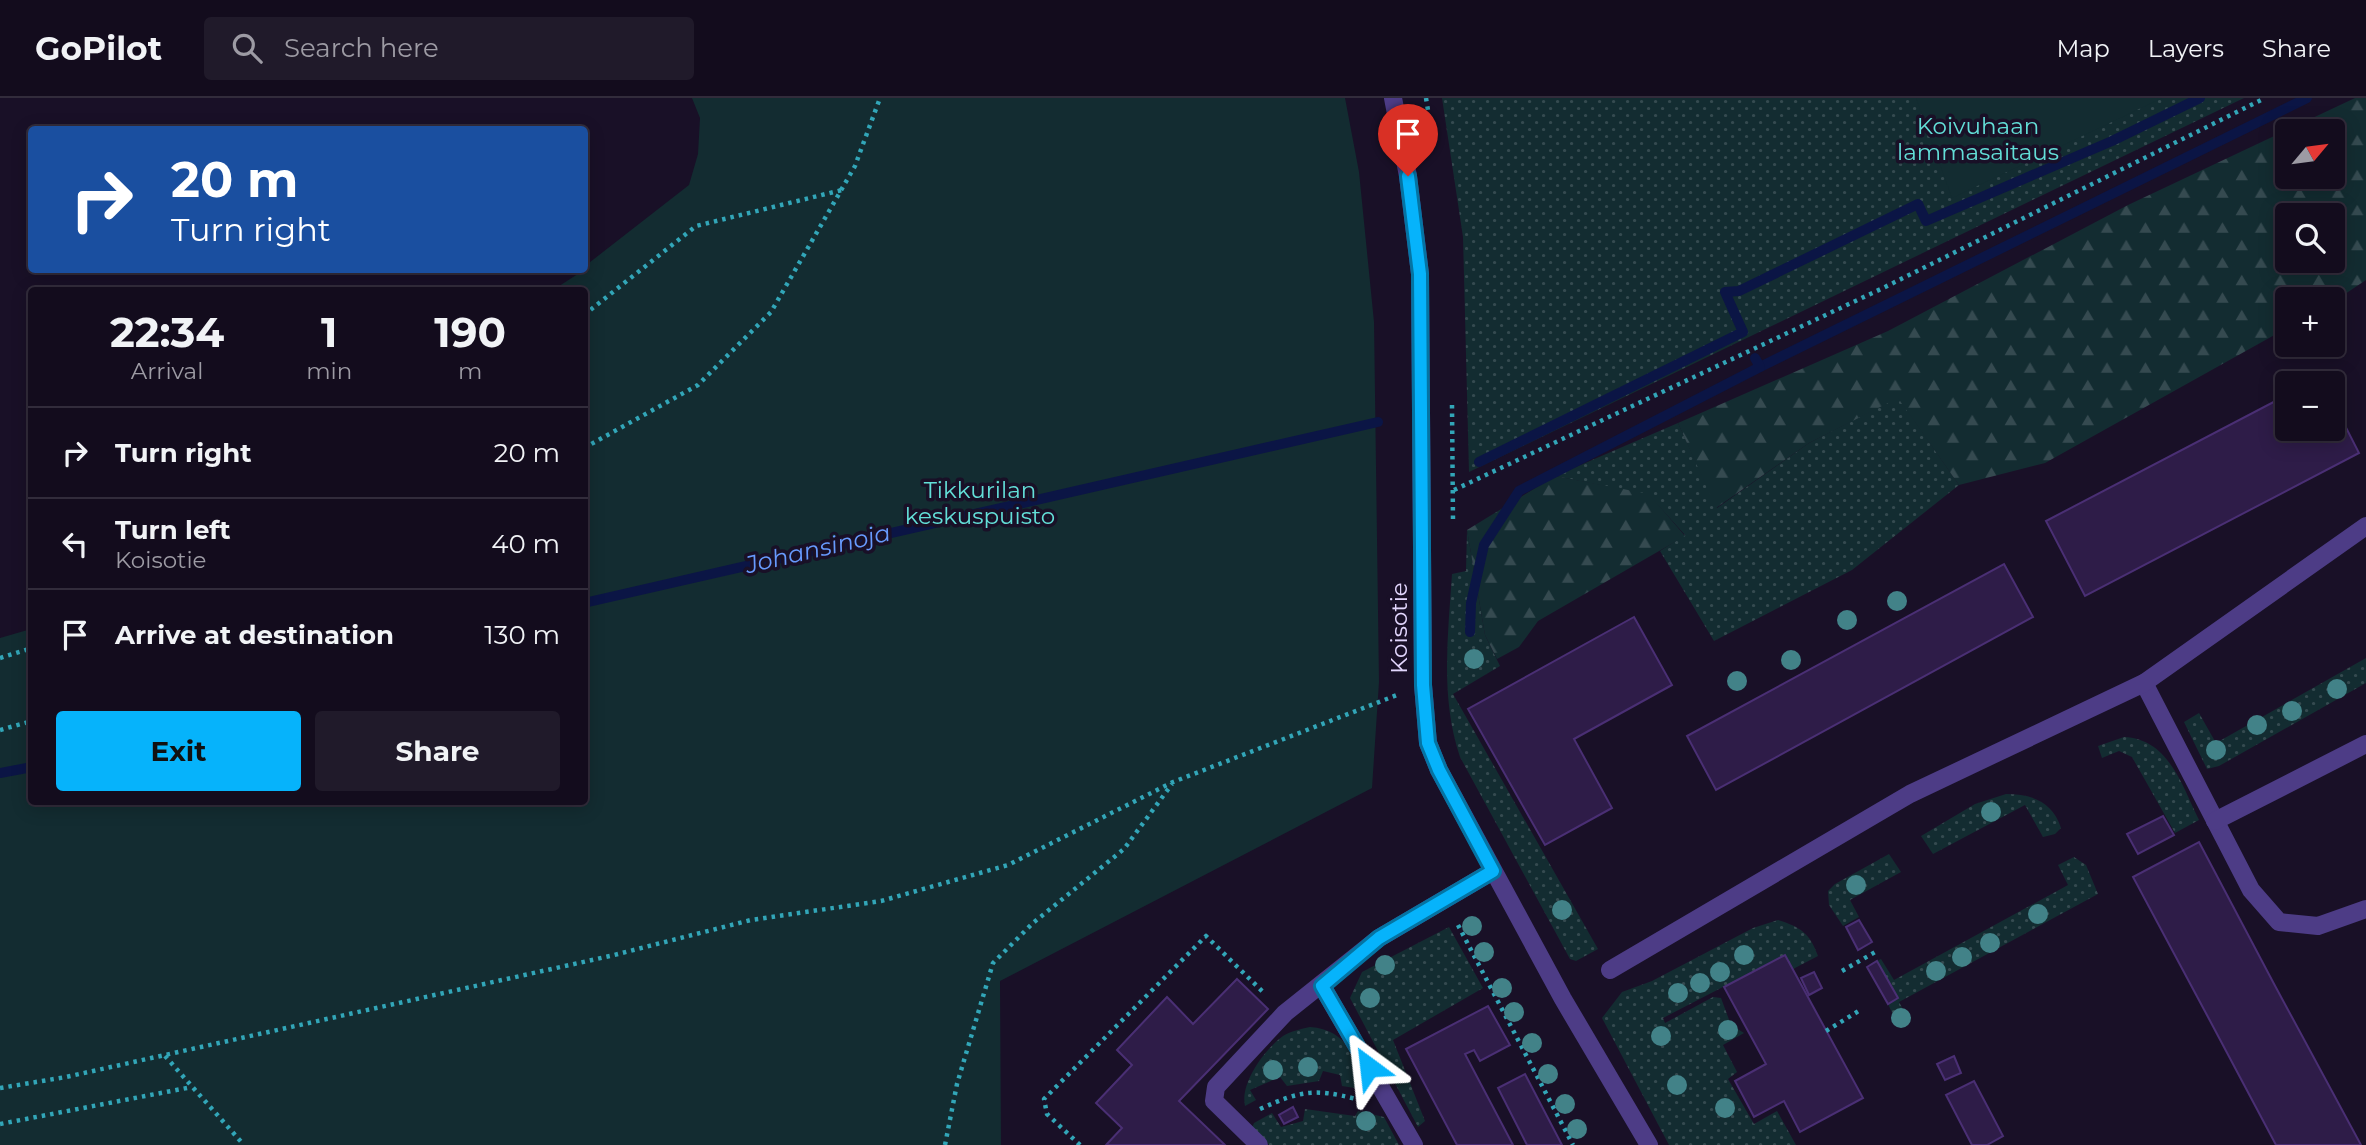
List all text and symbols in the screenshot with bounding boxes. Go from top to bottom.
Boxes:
search box [204,17,694,80]
text: GoPilot [35,28,162,68]
icon: search [228,29,266,67]
text: Search here [284,32,439,64]
text: Map [2056,34,2110,63]
text: Layers [2148,34,2224,63]
text: Share [2262,34,2331,63]
pin [1378,104,1438,176]
park label: Koivuhaan lammasaitaus [1897,112,2059,166]
icon: arrive [1389,115,1427,153]
north arrow [2275,119,2345,189]
map controls [2275,119,2345,441]
text: 20 m [171,150,298,209]
icon: right [56,154,147,245]
button: search [2275,203,2345,273]
text: Turn right [171,210,331,249]
button: + [2275,287,2345,357]
text: 22:34 [110,306,224,358]
text: 1 [321,306,338,358]
text: 190 [434,306,506,358]
text: Arrival [131,357,203,385]
text: min [306,357,352,385]
text: m [458,357,482,385]
button: − [2275,371,2345,441]
icon: right [56,434,94,472]
text: Turn right [115,437,251,469]
text: 20 m [494,437,560,469]
park label: Tikkurilan keskuspuisto [905,476,1055,530]
text: Turn left [115,514,231,546]
water label: Johansinoja [742,518,893,579]
icon: left [56,525,94,563]
text: 40 m [491,528,560,560]
text: Koisotie [115,546,206,574]
street label: Koisotie [1385,582,1413,674]
icon: arrive [56,616,94,654]
text: Arrive at destination [115,619,394,651]
text: 130 m [484,619,560,651]
button: Exit [56,711,301,791]
button: Share [315,711,560,791]
position arrow [1332,1030,1406,1104]

